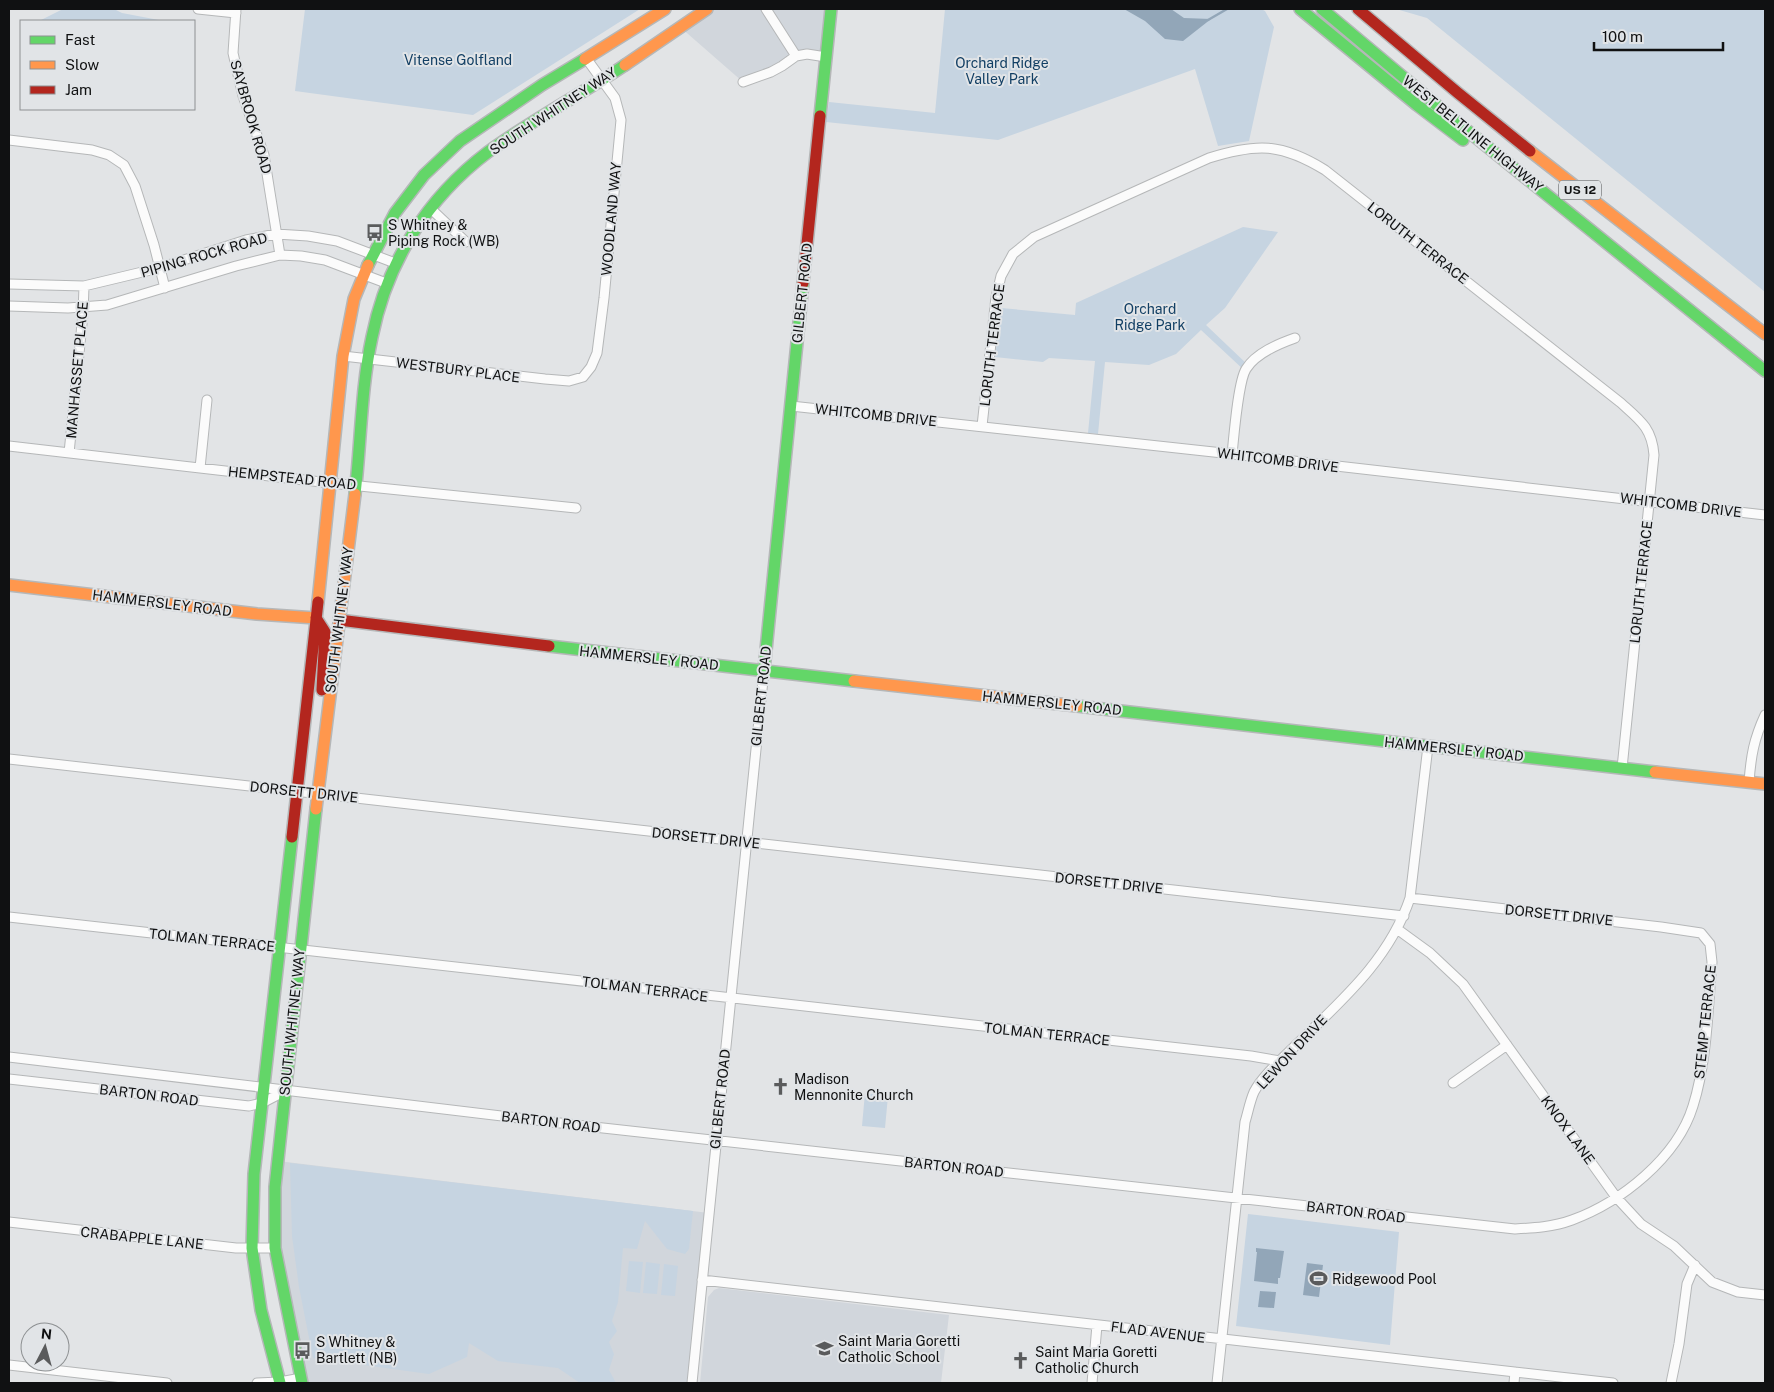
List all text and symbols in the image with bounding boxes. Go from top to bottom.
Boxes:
legend [20,20,195,110]
scale bar [1594,20,1723,52]
text: 100 m [1602,28,1643,45]
text: Fast [65,31,95,48]
park label: Vitense Golfland [404,52,512,68]
park label: Orchard Ridge Valley Park [955,55,1049,87]
text: Slow [65,56,100,73]
street label: SAYBROOK ROAD [227,58,275,176]
street label: SOUTH WHITNEY WAY [487,64,620,158]
street label: WEST BELTLINE HIGHWAY [1400,72,1547,196]
text: Jam [65,81,92,98]
street label: WOODLAND WAY [598,161,624,277]
road number: US 12 [1559,180,1601,200]
street label: LORUTH TERRACE [1364,199,1472,287]
place label: S Whitney & Piping Rock (WB) [388,217,500,249]
bus stop icon: S Whitney & Piping Rock (WB) [364,223,384,243]
street label: PIPING ROCK ROAD [139,229,269,281]
street label: GILBERT ROAD [789,242,815,344]
street label: LORUTH TERRACE [977,283,1007,407]
street label: MANHASSET PLACE [63,301,91,439]
park label: Orchard Ridge Park [1115,301,1186,333]
street label: WESTBURY PLACE [395,354,521,386]
street label: WHITCOMB DRIVE [814,401,938,429]
street label: WHITCOMB DRIVE [1216,445,1340,475]
street label: HEMPSTEAD ROAD [227,463,357,493]
street label: WHITCOMB DRIVE [1619,490,1743,520]
street label: LORUTH TERRACE [1627,520,1655,644]
street label: SOUTH WHITNEY WAY [322,545,356,694]
street label: HAMMERSLEY ROAD [91,587,233,619]
street label: HAMMERSLEY ROAD [578,643,720,673]
street label: GILBERT ROAD [748,645,774,747]
street label: HAMMERSLEY ROAD [981,688,1123,718]
street label: HAMMERSLEY ROAD [1383,734,1525,764]
street label: DORSETT DRIVE [249,778,359,806]
street label: DORSETT DRIVE [651,824,761,852]
street label: DORSETT DRIVE [1054,869,1164,897]
street label: DORSETT DRIVE [1504,901,1614,929]
street label: TOLMAN TERRACE [148,925,276,955]
street label: SOUTH WHITNEY WAY [276,947,308,1096]
street label: STEMP TERRACE [1691,964,1719,1080]
street label: TOLMAN TERRACE [581,973,709,1005]
street label: LEWON DRIVE [1254,1012,1330,1092]
street label: TOLMAN TERRACE [983,1019,1111,1049]
street label: GILBERT ROAD [707,1048,733,1150]
place label: Madison Mennonite Church [794,1071,913,1103]
church icon: Madison Mennonite Church [770,1077,790,1097]
street label: BARTON ROAD [98,1081,200,1109]
street label: KNOX LANE [1538,1093,1598,1167]
street label: BARTON ROAD [500,1108,602,1136]
street label: BARTON ROAD [904,1154,1004,1180]
street label: BARTON ROAD [1305,1198,1407,1226]
street label: CRABAPPLE LANE [80,1224,204,1252]
sports icon: Ridgewood Pool [1308,1269,1328,1289]
place label: Ridgewood Pool [1332,1271,1437,1287]
street label: FLAD AVENUE [1110,1318,1206,1346]
north arrow [20,1322,70,1372]
text: N [40,1326,53,1343]
place label: Saint Maria Goretti Catholic School [838,1333,960,1365]
place label: S Whitney & Bartlett (NB) [316,1334,397,1366]
school or university icon: Saint Maria Goretti Catholic School [814,1339,834,1359]
bus stop icon: S Whitney & Bartlett (NB) [292,1340,312,1360]
place label: Saint Maria Goretti Catholic Church [1035,1344,1157,1376]
church icon: Saint Maria Goretti Catholic Church [1011,1350,1031,1370]

